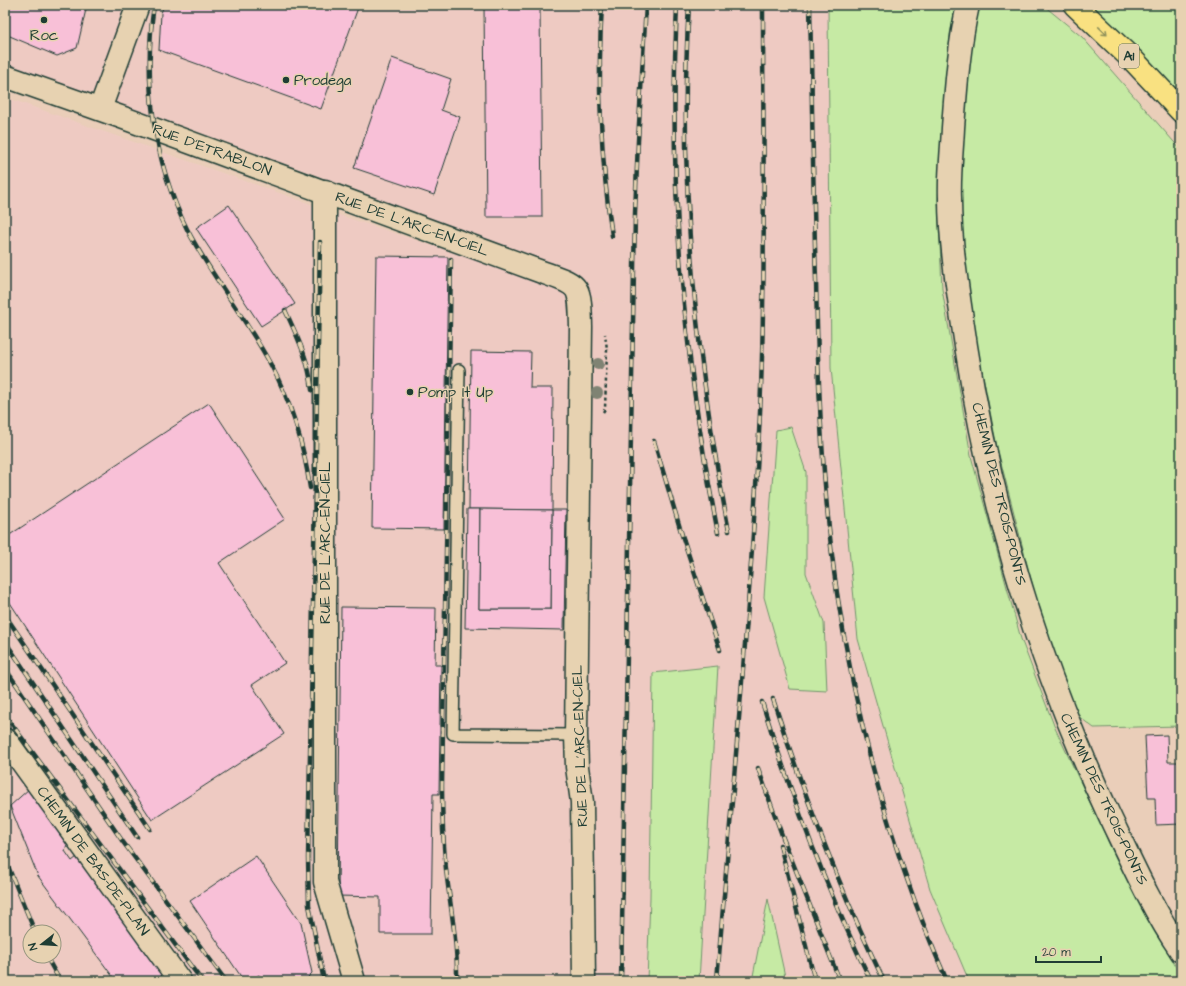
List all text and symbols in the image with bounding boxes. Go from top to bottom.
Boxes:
marker: Roc [39,15,49,25]
place label: Roc [30,25,59,46]
one-way arrow [1098,26,1108,35]
road number: A1 [1119,44,1139,68]
place label: Prodega [294,70,352,92]
marker: Prodega [281,75,291,85]
street label: RUE D'ETRABLON [150,119,274,181]
street label: RUE DE L'ARC-EN-CIEL [332,186,492,262]
place label: Pomp It Up [418,382,493,403]
marker: Pomp It Up [405,387,415,397]
street label: CHEMIN DES TROIS-PONTS [966,400,1032,588]
street label: RUE DE L'ARC-EN-CIEL [315,461,336,624]
street label: RUE DE L'ARC-EN-CIEL [567,664,593,827]
street label: CHEMIN DES TROIS-PONTS [1055,710,1153,889]
street label: CHEMIN DE BAS-DE-PLAN [32,782,154,940]
north arrow [22,924,62,964]
scale bar [1036,938,1101,964]
text: N [25,941,41,952]
text: 20 m [1042,944,1071,961]

